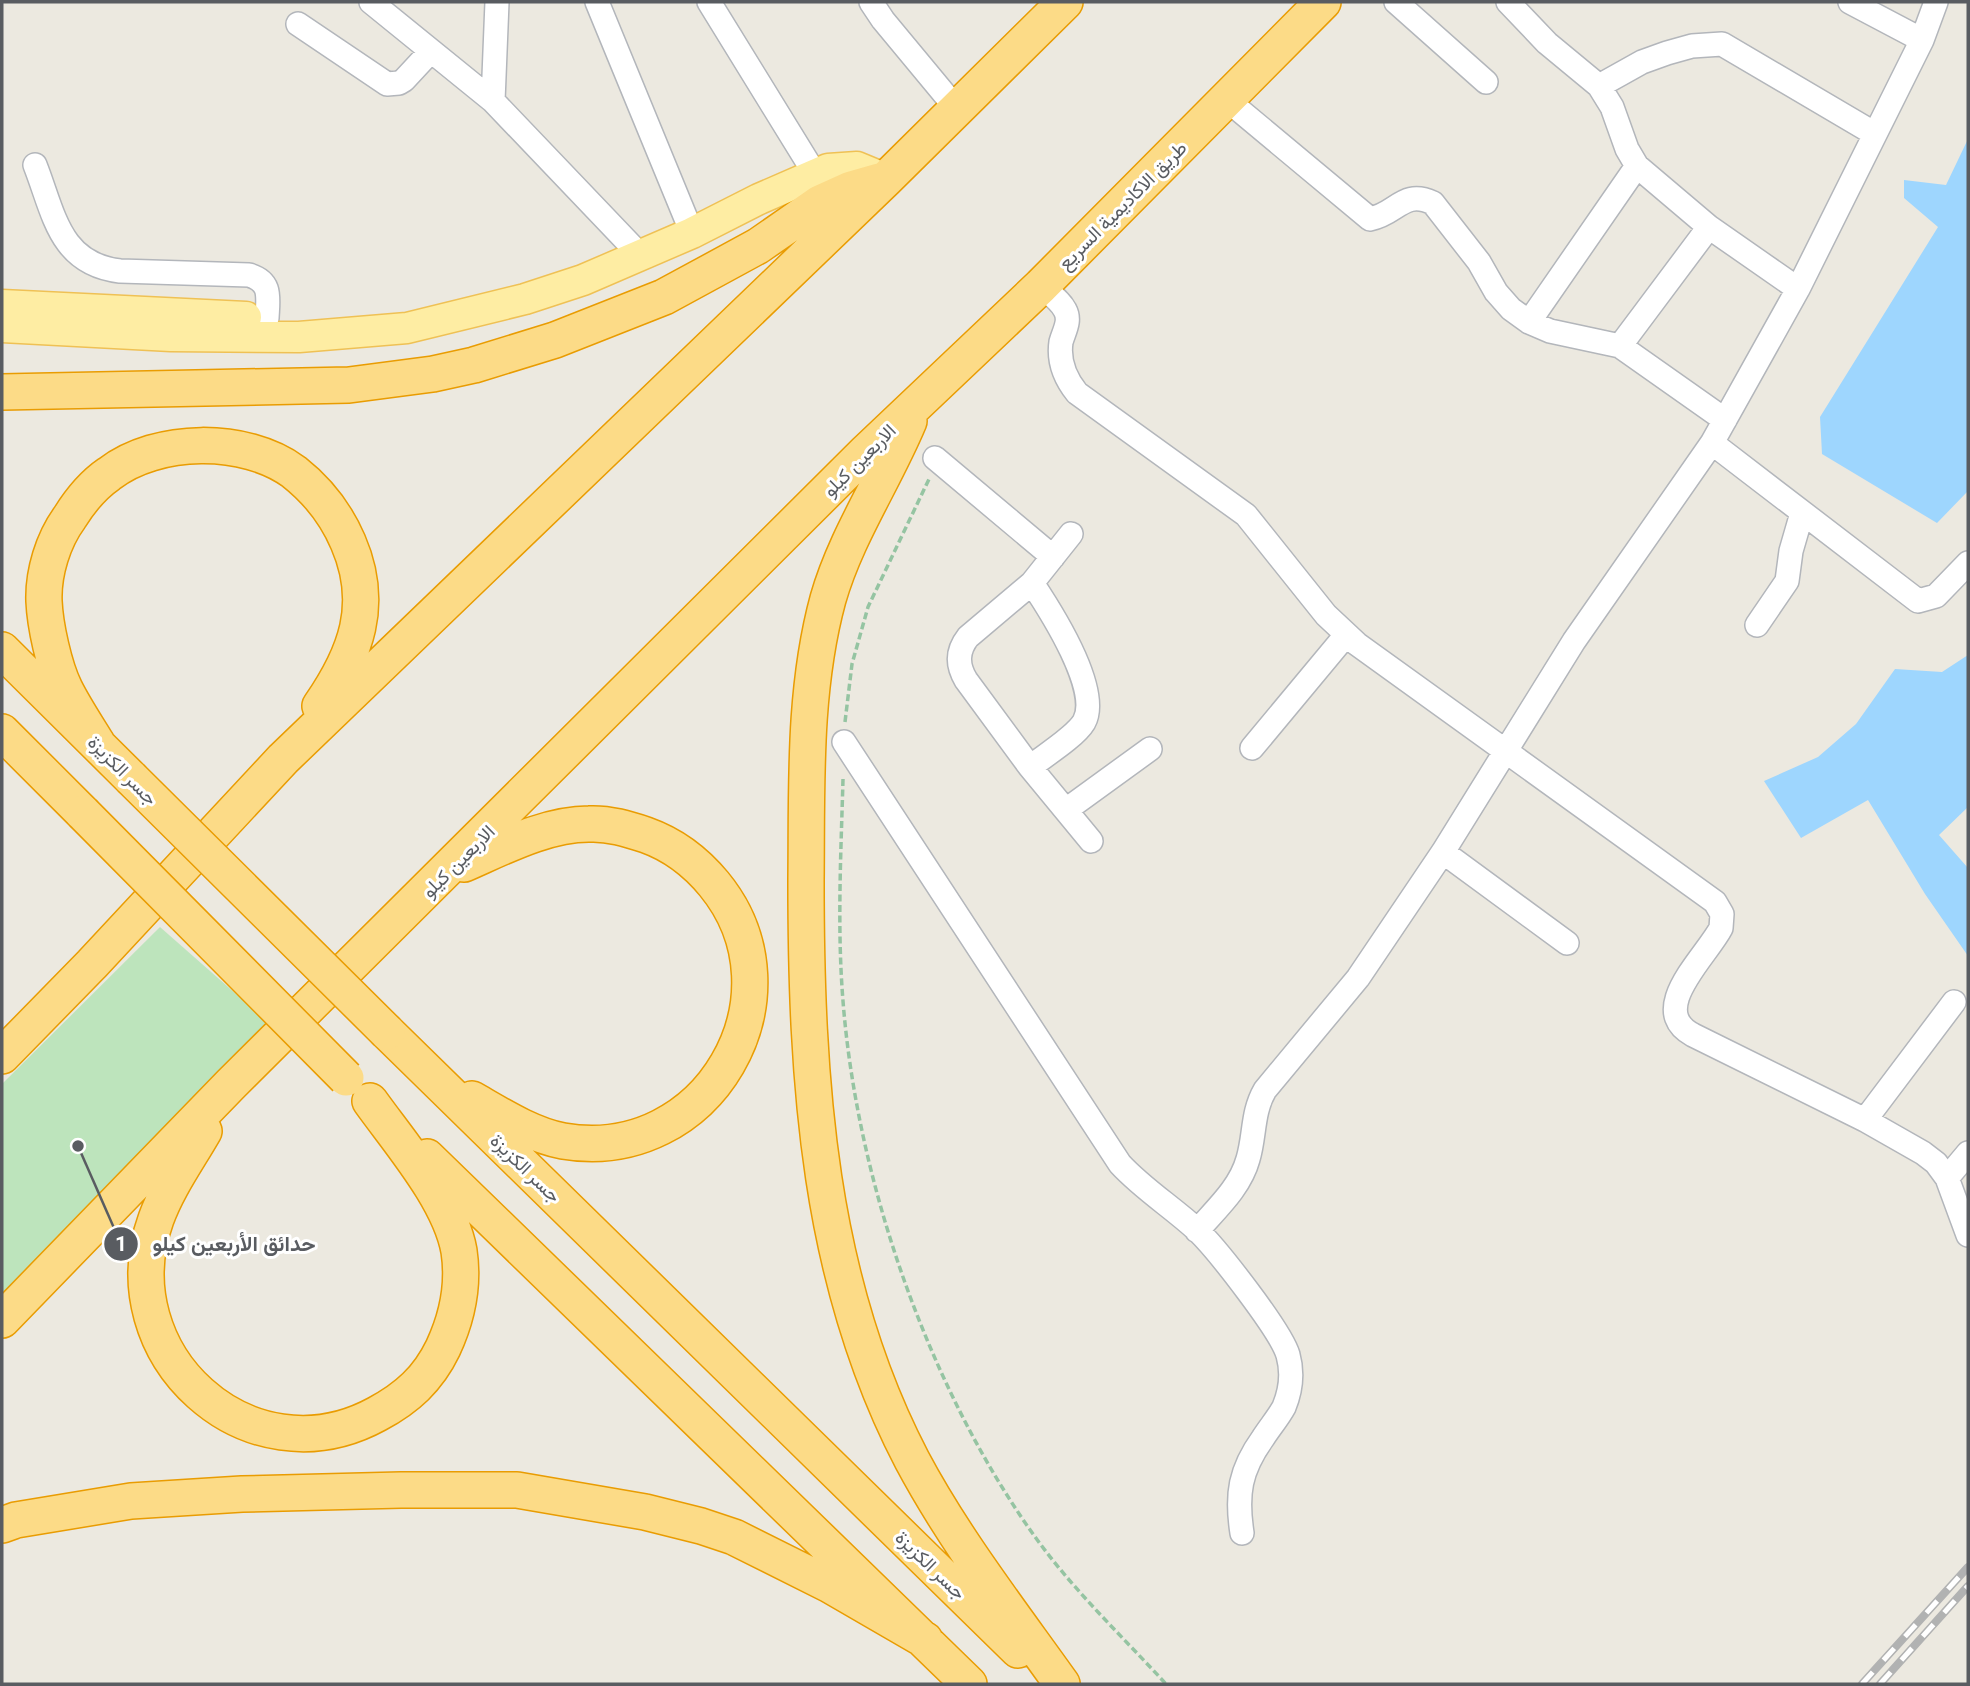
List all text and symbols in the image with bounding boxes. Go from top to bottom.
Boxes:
street label: طريق الاكاديمية السريع [1053,136,1193,276]
street label: الاربعين كيلو [818,419,901,502]
street label: جسر الكزيزة [83,731,162,810]
street label: الاربعين كيلو [417,820,500,903]
street label: جسر الكزيزة [486,1129,566,1208]
callout: حدائق الأربعين كيلو [103,1223,329,1265]
text: حدائق الأربعين كيلو [152,1231,316,1257]
text: 1 [115,1232,127,1256]
street label: جسر الكزيزة [891,1526,971,1605]

